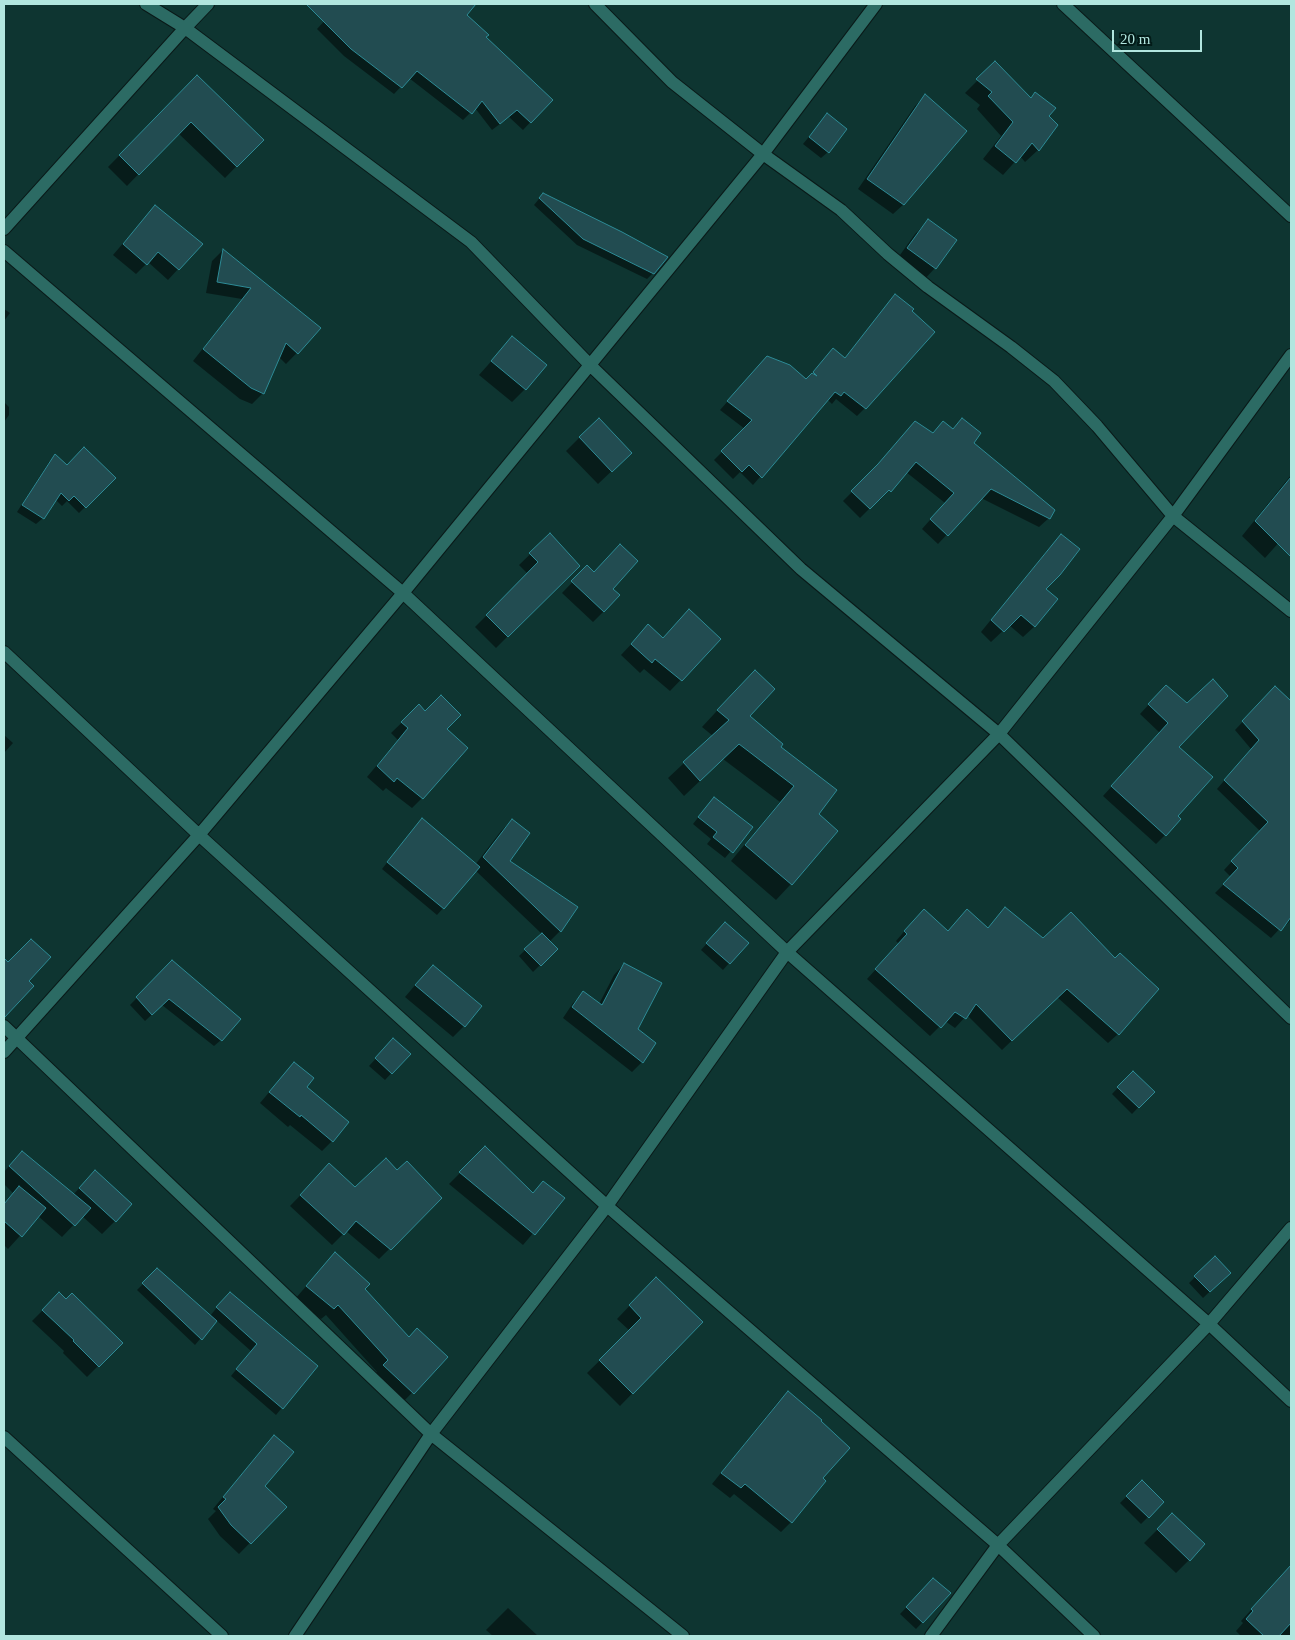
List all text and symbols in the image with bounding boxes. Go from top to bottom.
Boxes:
scale bar [1115,20,1205,52]
text: 20 m [1120,31,1150,47]

